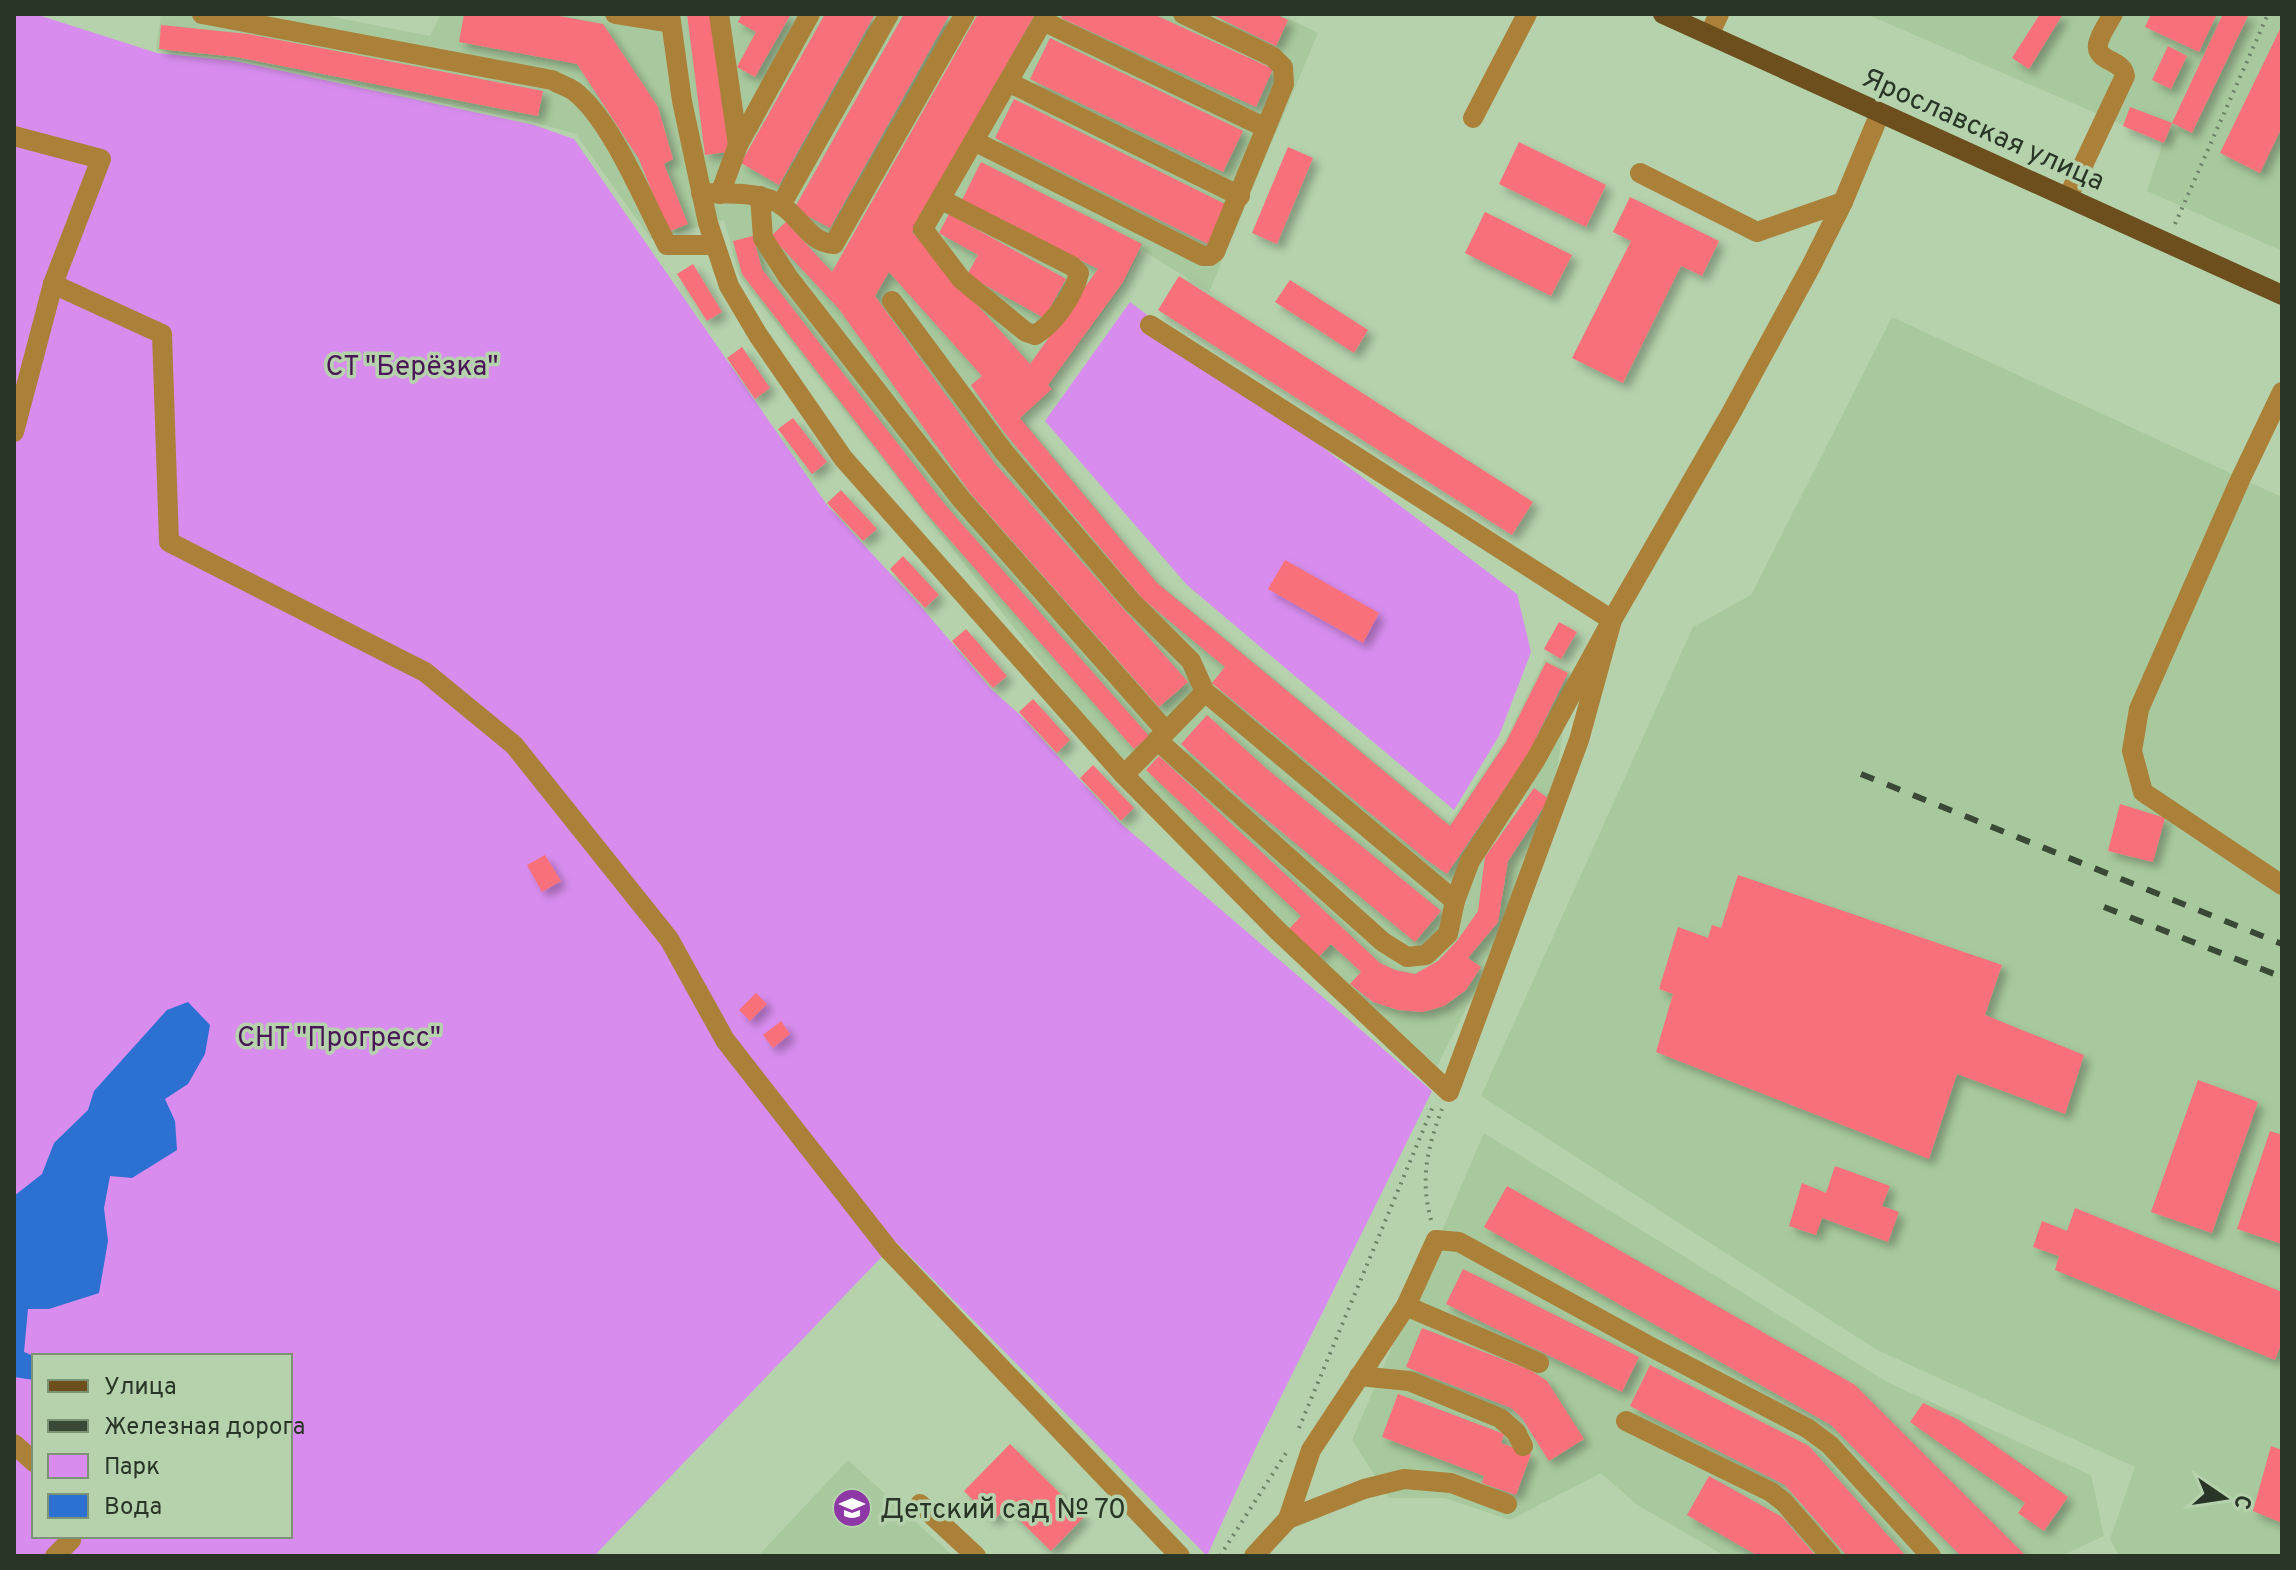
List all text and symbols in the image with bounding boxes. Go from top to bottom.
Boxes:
street label: Ярославская улица [1856,61,2110,200]
park label: СТ "Берёзка" [325,350,499,386]
park label: СНТ "Прогресс" [237,1021,441,1057]
legend [32,1354,292,1538]
text: Улица [104,1373,177,1403]
text: Железная дорога [104,1413,305,1443]
text: Парк [104,1453,160,1483]
north arrow [2184,1458,2264,1538]
school or university icon: Детский сад № 70 [831,1487,873,1529]
text: С [2226,1492,2256,1512]
text: Вода [104,1493,162,1523]
place label: Детский сад № 70 [880,1493,1126,1529]

